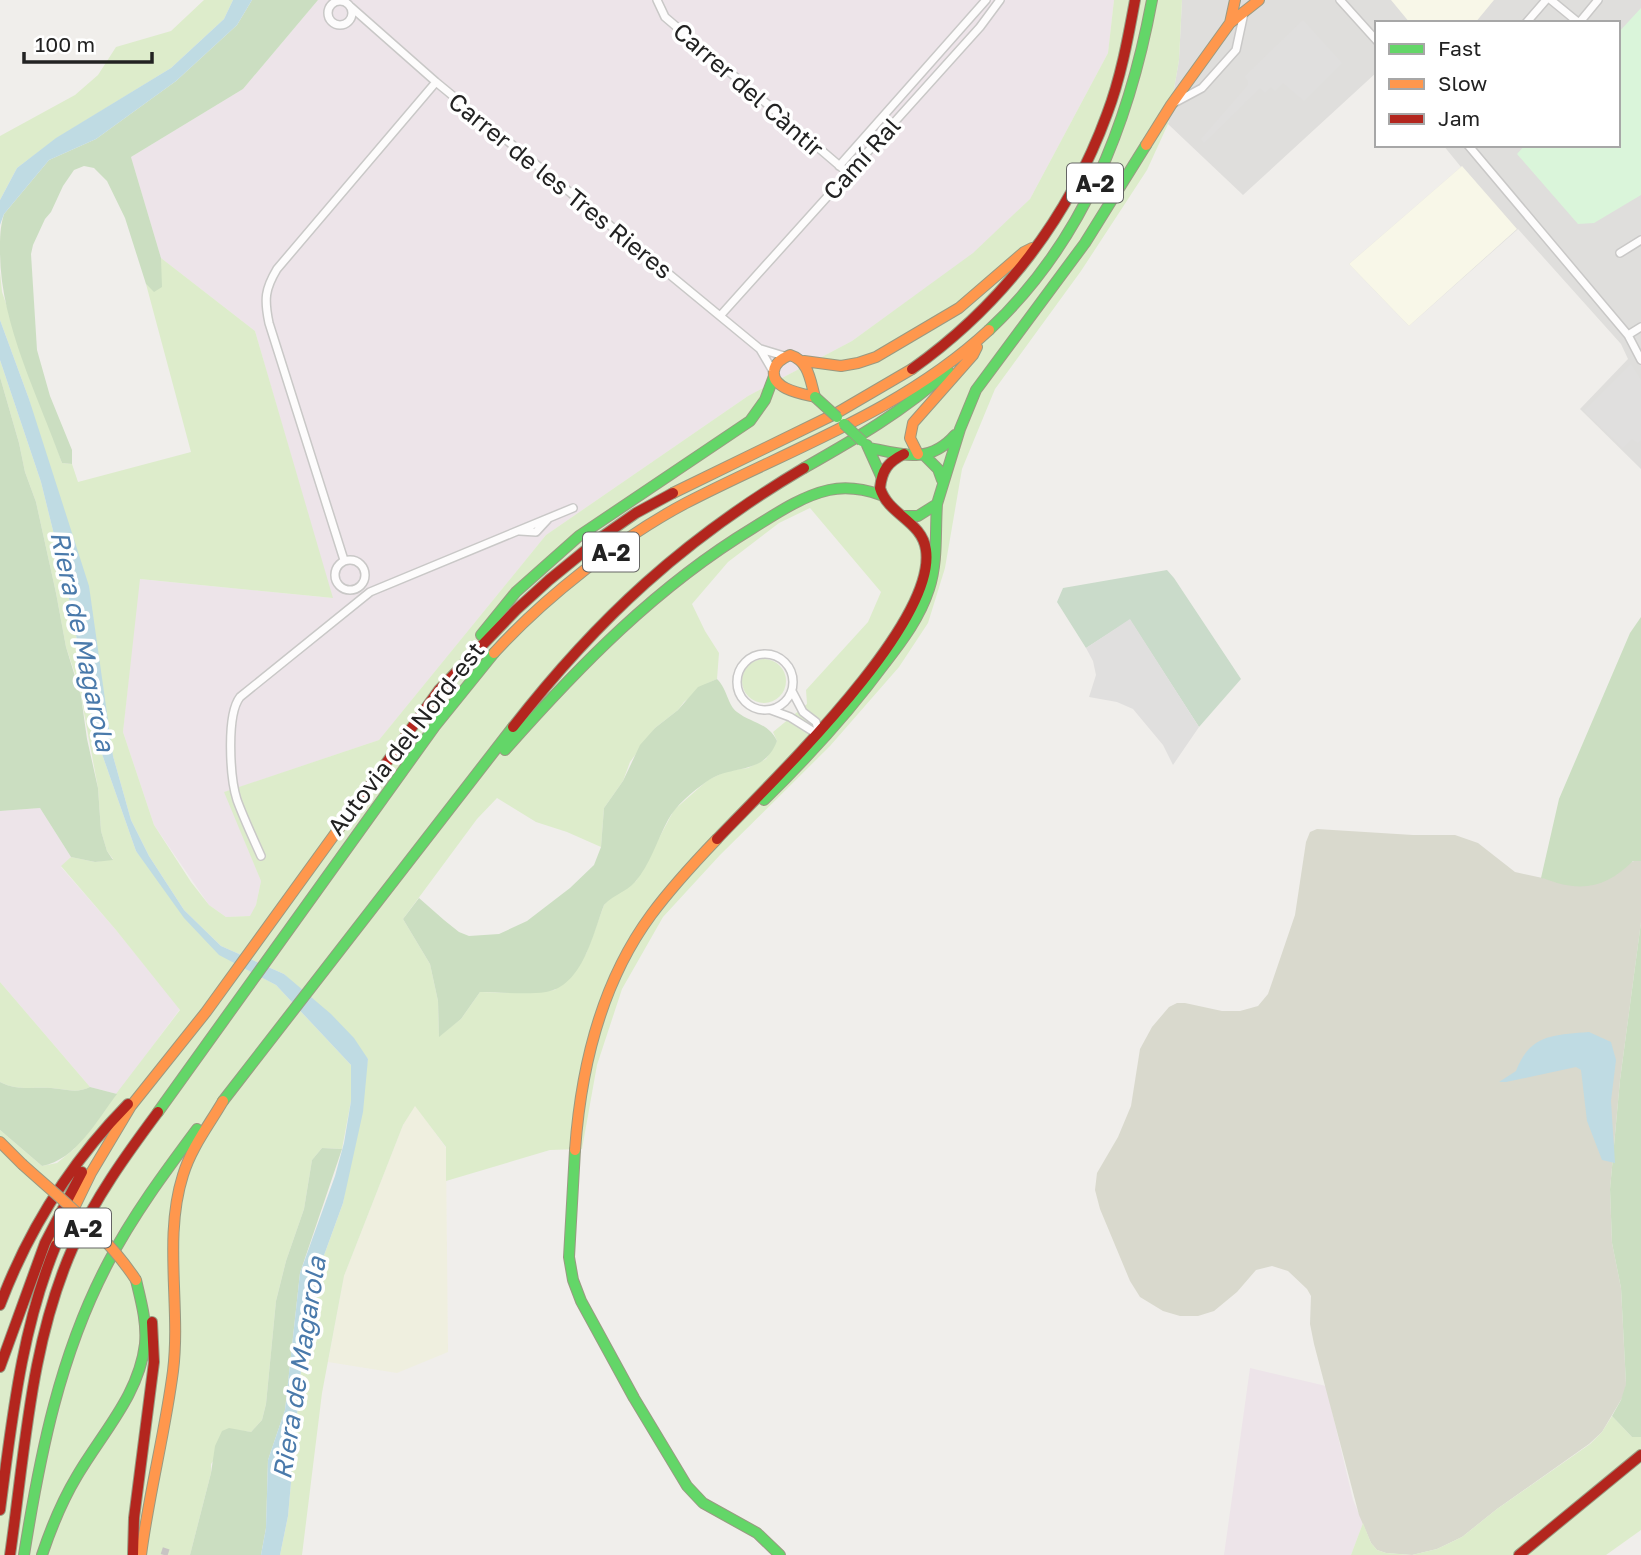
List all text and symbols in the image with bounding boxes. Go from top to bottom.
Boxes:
street label: Carrer del Càntir [668,16,830,162]
scale bar [24,21,152,65]
legend [1375,21,1620,147]
text: 100 m [35,31,95,57]
text: Fast [1438,35,1481,61]
text: Slow [1438,70,1487,96]
street label: Carrer de les Tres Rieres [443,86,679,284]
text: Jam [1438,105,1480,131]
street label: Camí Ral [816,111,906,205]
road number: A-2 [1067,164,1123,202]
water label: Riera de Magarola [44,528,122,755]
road number: A-2 [583,532,639,572]
street label: Autovia del Nord-est [321,636,489,840]
road number: A-2 [55,1208,111,1247]
water label: Riera de Magarola [266,1253,332,1481]

